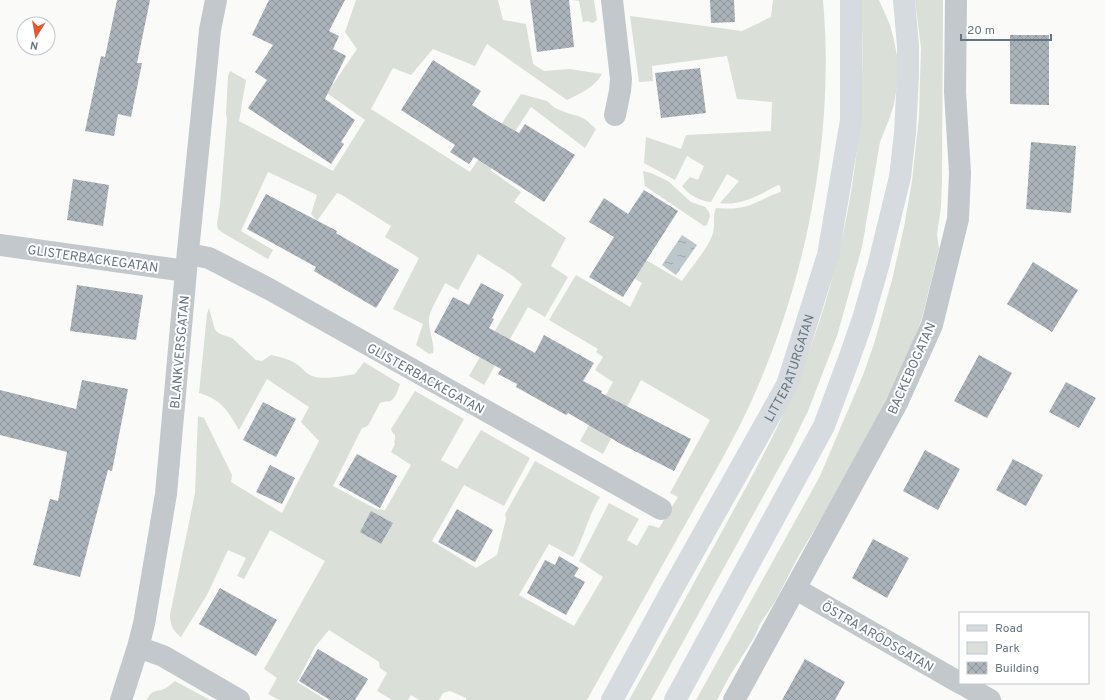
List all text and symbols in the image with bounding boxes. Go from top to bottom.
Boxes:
north arrow [16,16,56,56]
scale bar [961,16,1051,42]
text: 20 m [967,23,995,39]
text: N [29,37,39,52]
street label: GLISTERBACKEGATAN [26,243,159,277]
street label: BLANKVERSGATAN [168,295,194,409]
street label: LITTERATURGATAN [762,313,819,425]
street label: BACKEBOGATAN [885,320,940,417]
street label: GLISTERBACKEGATAN [364,341,487,419]
street label: ÖSTRA ARÖDSGATAN [818,597,937,676]
legend [959,612,1089,684]
text: Road [995,621,1023,637]
text: Park [995,641,1020,657]
text: Building [995,661,1039,677]

